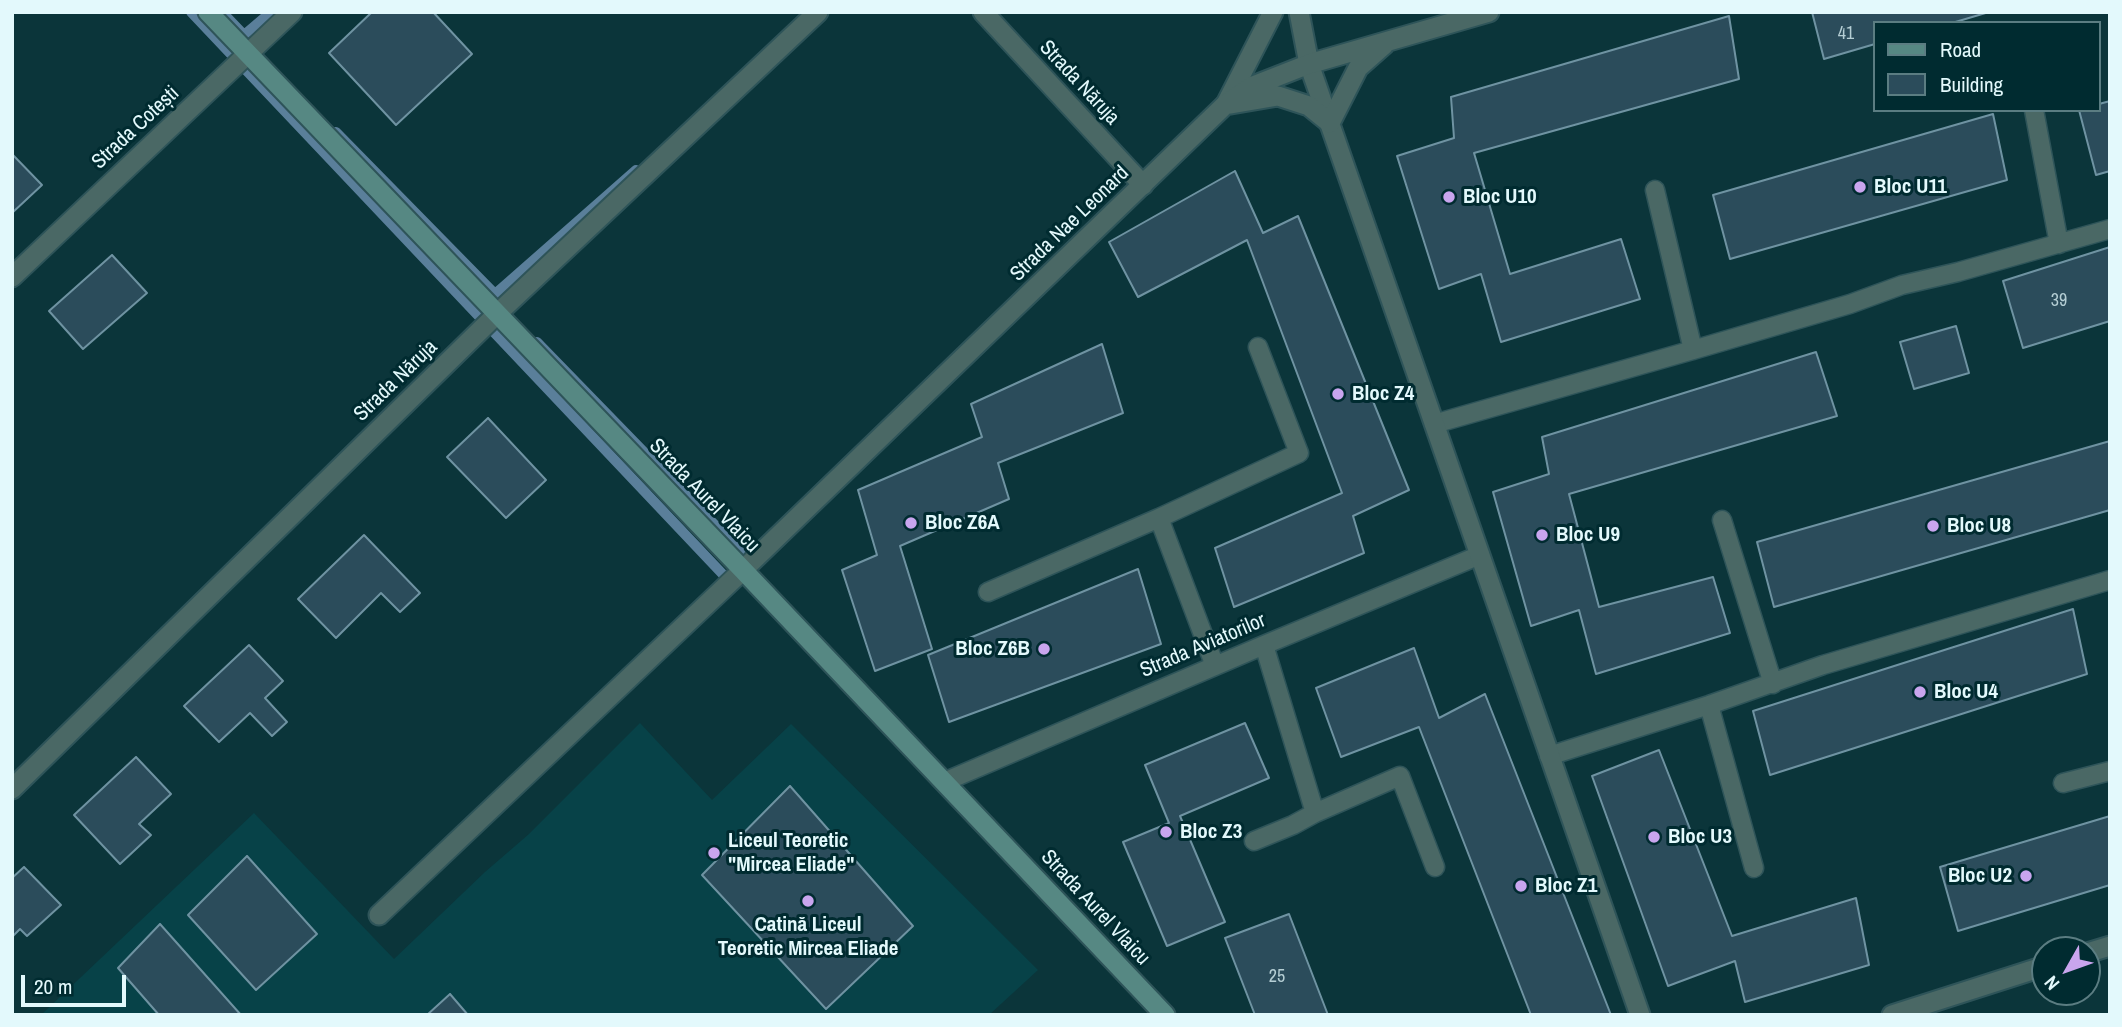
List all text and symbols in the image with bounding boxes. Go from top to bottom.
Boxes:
legend [1874,21,2101,112]
house number: 41 [1838,23,1854,45]
text: Road [1940,35,1981,64]
street label: Strada Năruja [1034,36,1124,130]
text: Building [1940,70,2003,99]
street label: Strada Cotești [87,81,185,175]
street label: Strada Nae Leonard [1005,161,1135,287]
place label: Bloc U11 [1874,174,1947,200]
marker: Bloc U11 [1852,179,1868,195]
place label: Bloc U10 [1463,184,1537,210]
marker: Bloc U10 [1441,189,1457,205]
house number: 39 [2051,290,2067,312]
street label: Strada Năruja [349,335,443,427]
place label: Bloc Z4 [1352,381,1414,407]
marker: Bloc Z4 [1330,386,1346,402]
street label: Strada Aurel Vlaicu [643,434,765,558]
place label: Bloc Z6A [925,510,1000,536]
place label: Bloc U8 [1947,513,2011,539]
marker: Bloc Z6A [903,515,919,531]
marker: Bloc U8 [1925,518,1941,534]
place label: Bloc U9 [1556,522,1620,548]
marker: Bloc U9 [1534,527,1550,543]
street label: Strada Aviatorilor [1137,608,1269,684]
place label: Bloc Z6B [955,636,1030,662]
marker: Bloc Z6B [1036,641,1052,657]
place label: Bloc U4 [1934,679,1998,705]
marker: Bloc U4 [1912,684,1928,700]
place label: Bloc Z3 [1180,819,1242,845]
marker: Bloc Z3 [1158,824,1174,840]
place label: Bloc U3 [1668,824,1732,850]
place label: Liceul Teoretic "Mircea Eliade" [728,828,854,878]
marker: Bloc U3 [1646,829,1662,845]
marker: Liceul Teoretic "Mircea Eliade" [706,845,722,861]
street label: Strada Aurel Vlaicu [1035,845,1155,971]
place label: Bloc U2 [1948,863,2012,889]
marker: Bloc U2 [2018,868,2034,884]
place label: Bloc Z1 [1535,873,1597,899]
marker: Bloc Z1 [1513,878,1529,894]
marker: Catină Liceul Teoretic Mircea Eliade [800,893,816,909]
place label: Catină Liceul Teoretic Mircea Eliade [718,912,898,962]
north arrow [2031,936,2101,1006]
scale bar [24,960,130,1004]
house number: 25 [1269,966,1285,988]
text: N [2038,971,2065,996]
text: 20 m [34,972,72,1001]

